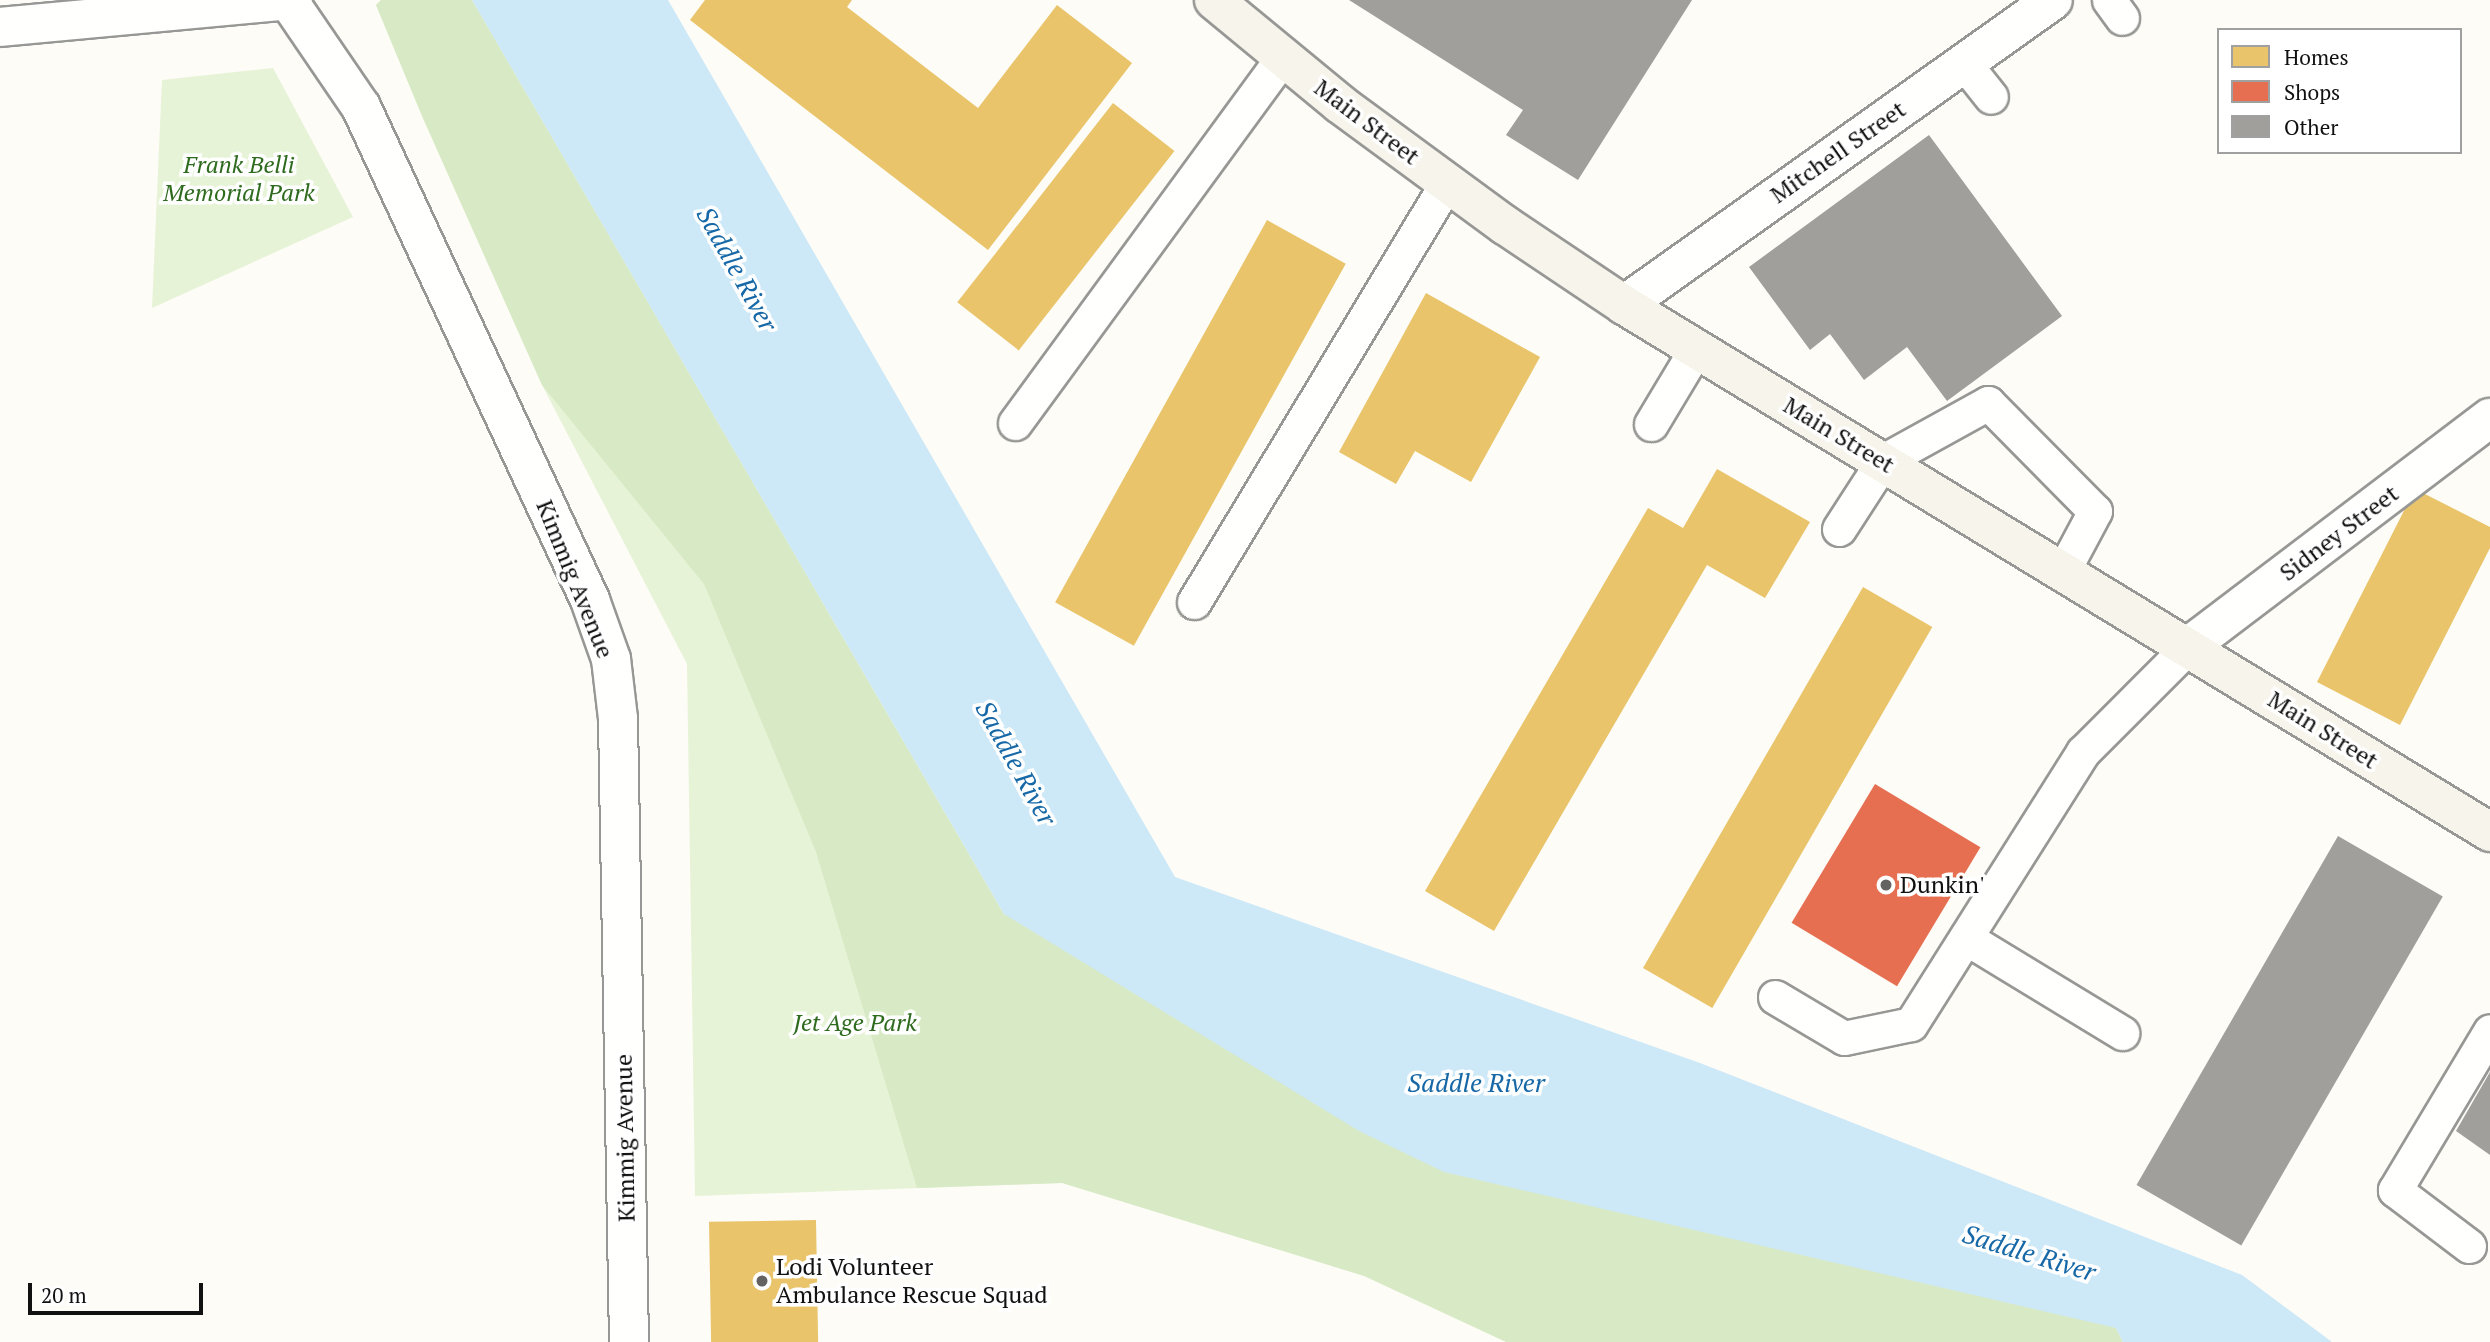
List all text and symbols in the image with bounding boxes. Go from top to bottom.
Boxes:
legend [2217,28,2462,154]
text: Homes [2284,43,2349,71]
street label: Main Street [1309,73,1425,171]
text: Shops [2284,78,2340,106]
street label: Mitchell Street [1765,95,1911,209]
text: Other [2284,113,2338,141]
park label: Frank Belli Memorial Park [163,151,315,207]
water label: Saddle River [690,201,784,337]
street label: Main Street [1778,391,1900,479]
street label: Sidney Street [2274,479,2404,587]
street label: Kimmig Avenue [530,496,620,662]
street label: Main Street [2263,685,2383,775]
water label: Saddle River [969,695,1063,831]
place label: Dunkin' [1900,871,1984,899]
marker: Dunkin' [1878,877,1894,893]
park label: Jet Age Park [793,1009,917,1037]
street label: Kimmig Avenue [609,1054,641,1222]
water label: Saddle River [1407,1067,1545,1099]
water label: Saddle River [1959,1218,2099,1288]
place label: Lodi Volunteer Ambulance Rescue Squad [776,1253,1048,1309]
scale bar [32,1268,206,1312]
marker: Lodi Volunteer Ambulance Rescue Squad [754,1273,770,1289]
text: 20 m [41,1281,87,1309]

